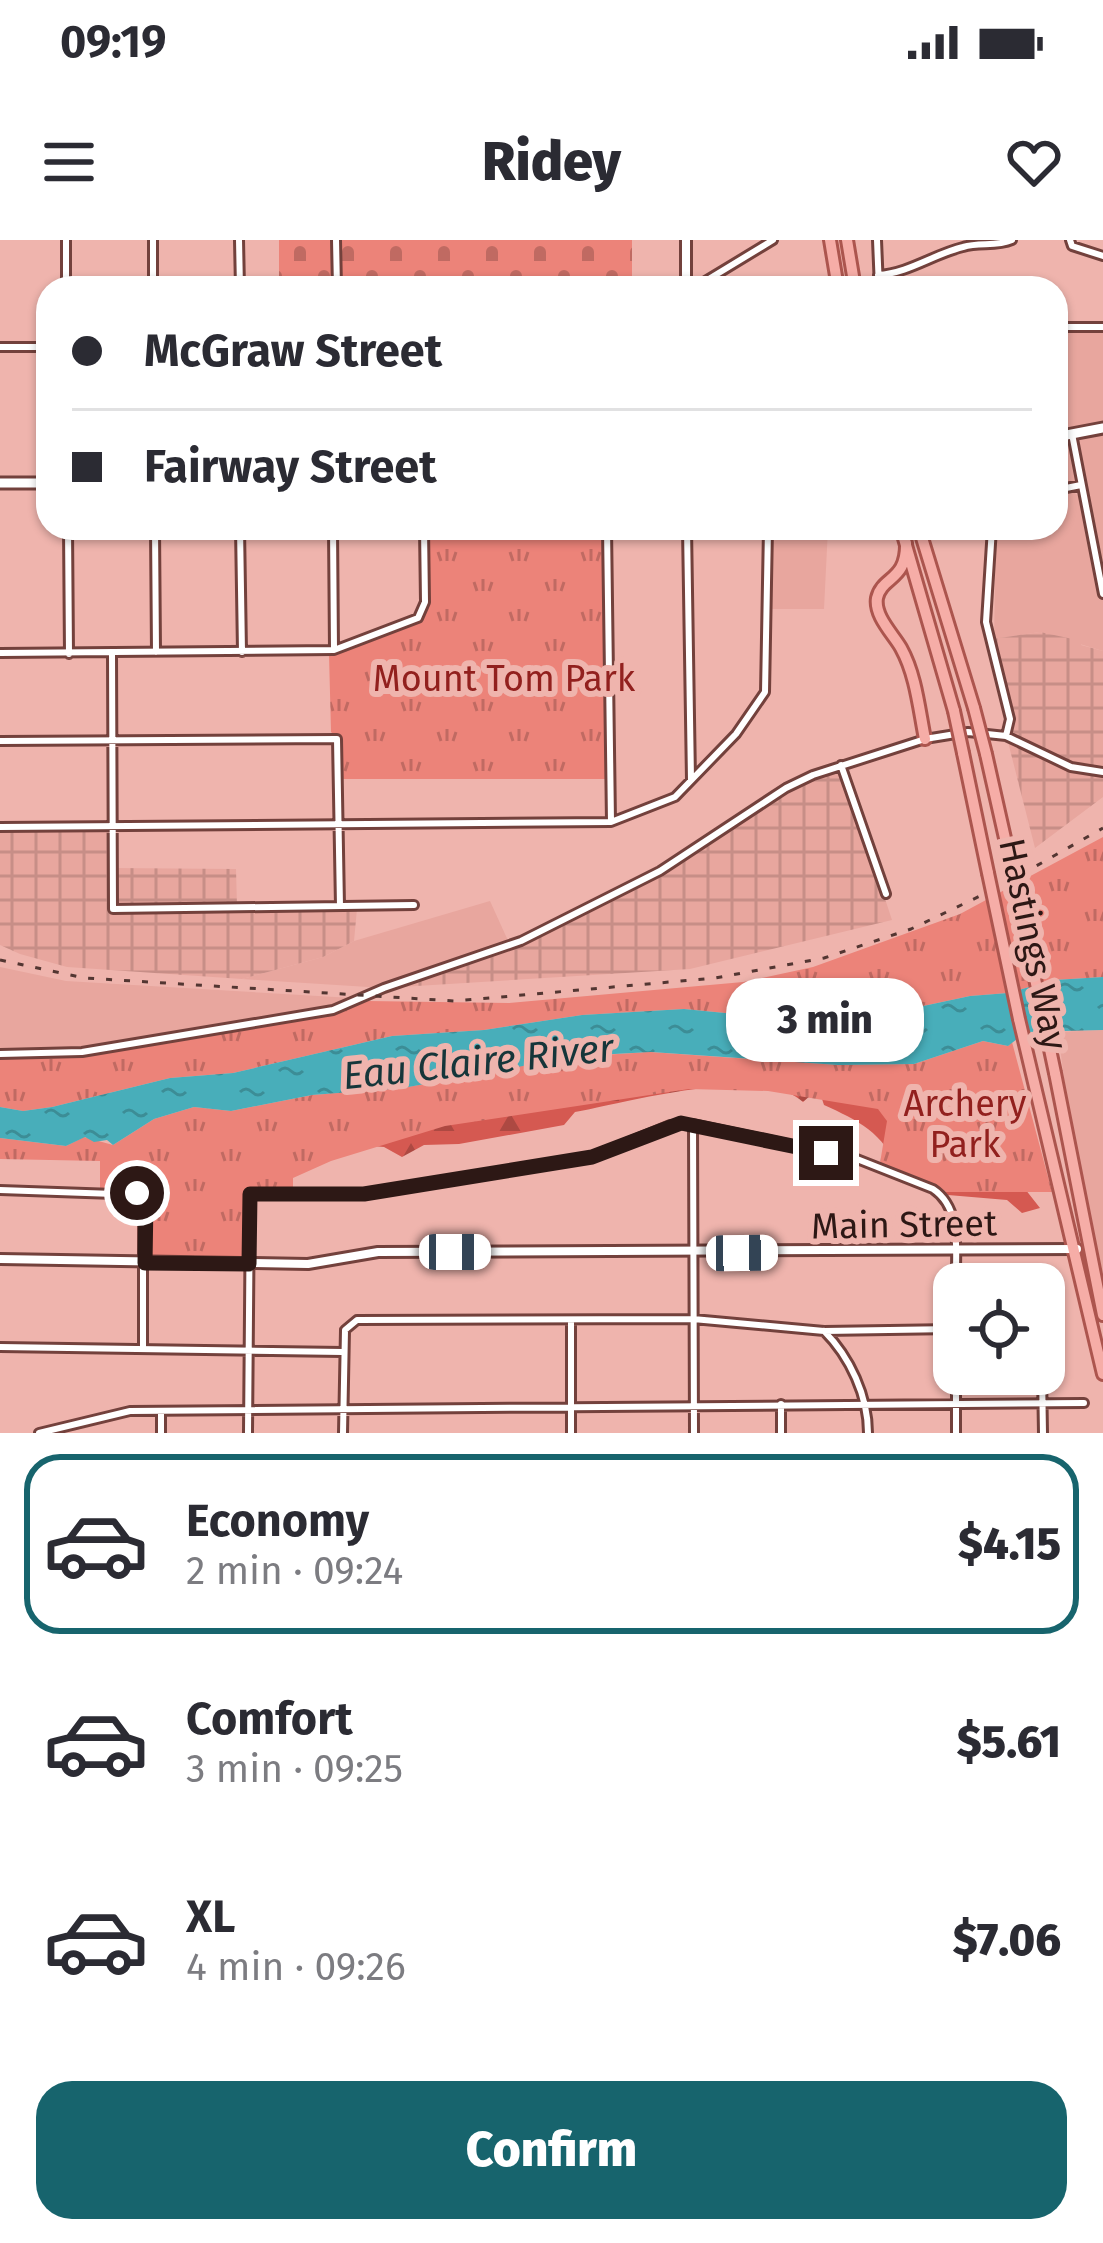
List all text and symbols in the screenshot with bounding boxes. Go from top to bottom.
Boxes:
text: 09:19 [60,15,166,69]
icon: menu [36,129,102,195]
icon: heart [1001,129,1067,195]
text: Ridey [482,130,621,194]
text: McGraw Street [144,324,442,378]
text: Fairway Street [144,440,437,494]
park label: Mount Tom Park [373,657,636,701]
street label: Hastings Way [989,834,1077,1054]
callout: 3 min [727,979,925,1063]
text: 3 min [777,997,873,1043]
water label: Eau Claire River [340,1025,617,1099]
park label: Archery Park [904,1082,1027,1167]
route end [799,1126,853,1180]
route start [110,1166,164,1220]
street label: Main Street [811,1201,997,1249]
car [419,1234,491,1270]
car [706,1234,778,1272]
map controls [933,1263,1065,1395]
button: locate [933,1263,1065,1395]
icon: car [42,1490,150,1598]
text: Economy [186,1494,369,1548]
text: $4.15 [958,1517,1061,1571]
text: 2 min · 09:24 [186,1548,403,1594]
icon: car [42,1688,150,1796]
text: Comfort [186,1692,353,1746]
text: $5.61 [957,1715,1061,1769]
text: 3 min · 09:25 [186,1746,403,1792]
icon: car [42,1886,150,1994]
text: XL [186,1890,235,1944]
text: $7.06 [953,1913,1061,1967]
text: 4 min · 09:26 [186,1944,406,1990]
button: Confirm [36,2081,1067,2219]

